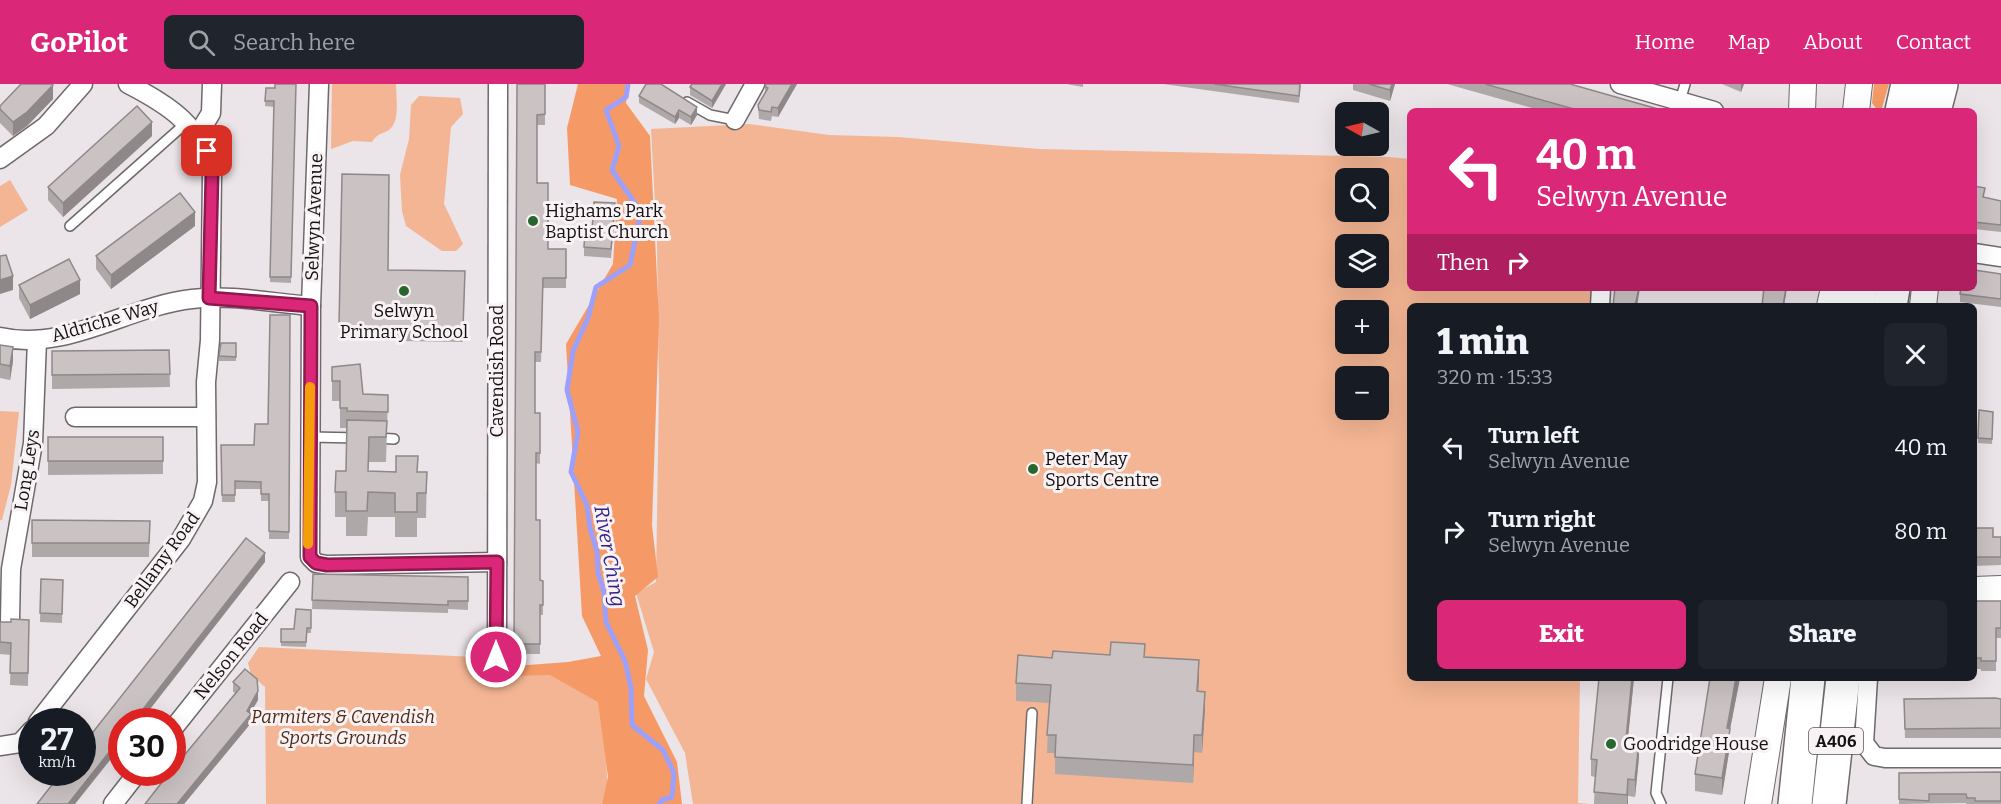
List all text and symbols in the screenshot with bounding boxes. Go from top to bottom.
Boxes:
search box [164,15,584,69]
text: GoPilot [30,26,128,59]
icon: search [185,26,218,59]
text: Search here [233,29,355,56]
text: Home [1635,29,1695,55]
text: Map [1728,29,1770,55]
text: About [1803,29,1863,55]
text: Contact [1896,29,1971,55]
north arrow [1335,102,1389,156]
map controls [1335,102,1389,420]
pin [181,125,232,176]
text: 40 m [1536,130,1636,180]
icon: left [1437,132,1515,210]
icon: arrive [190,134,223,167]
street label: Selwyn Avenue [301,153,327,281]
button: search [1335,168,1389,222]
text: Selwyn Avenue [1536,181,1728,213]
place label: Highams Park Baptist Church [545,200,668,243]
marker: Highams Park Baptist Church [526,214,540,228]
button: layers [1335,234,1389,288]
icon: right [1501,246,1534,279]
text: Then [1437,249,1489,276]
marker: Selwyn Primary School [397,284,411,298]
street label: Aldriche Way [49,295,162,347]
place label: Selwyn Primary School [340,300,468,343]
button: + [1335,300,1389,354]
street label: Cavendish Road [486,304,508,437]
text: 1 min [1437,320,1529,364]
button: close [1884,323,1947,386]
text: 320 m · 15:33 [1437,365,1553,389]
button: − [1335,366,1389,420]
text: Turn left [1488,422,1580,449]
street label: Long Leys [10,428,44,512]
icon: left [1437,431,1470,464]
text: 40 m [1895,434,1947,461]
place label: Peter May Sports Centre [1045,448,1159,491]
text: Selwyn Avenue [1488,449,1630,473]
marker: Peter May Sports Centre [1026,462,1040,476]
water label: River Ching [589,503,631,609]
text: Turn right [1488,506,1596,533]
street label: Bellamy Road [120,507,204,612]
icon: right [1437,515,1470,548]
text: 80 m [1894,518,1947,545]
text: Selwyn Avenue [1488,533,1630,557]
button: Exit [1437,600,1686,669]
button: Share [1698,600,1947,669]
street label: Nelson Road [189,608,273,704]
position arrow [464,625,528,689]
park label: Parmiters & Cavendish Sports Grounds [251,706,435,749]
speed limit sign: 30 [108,708,186,786]
text: 27 [41,722,73,758]
road number: A406 [1809,728,1863,754]
place label: Goodridge House [1623,733,1769,755]
marker: Goodridge House [1604,737,1618,751]
text: km/h [38,753,76,771]

